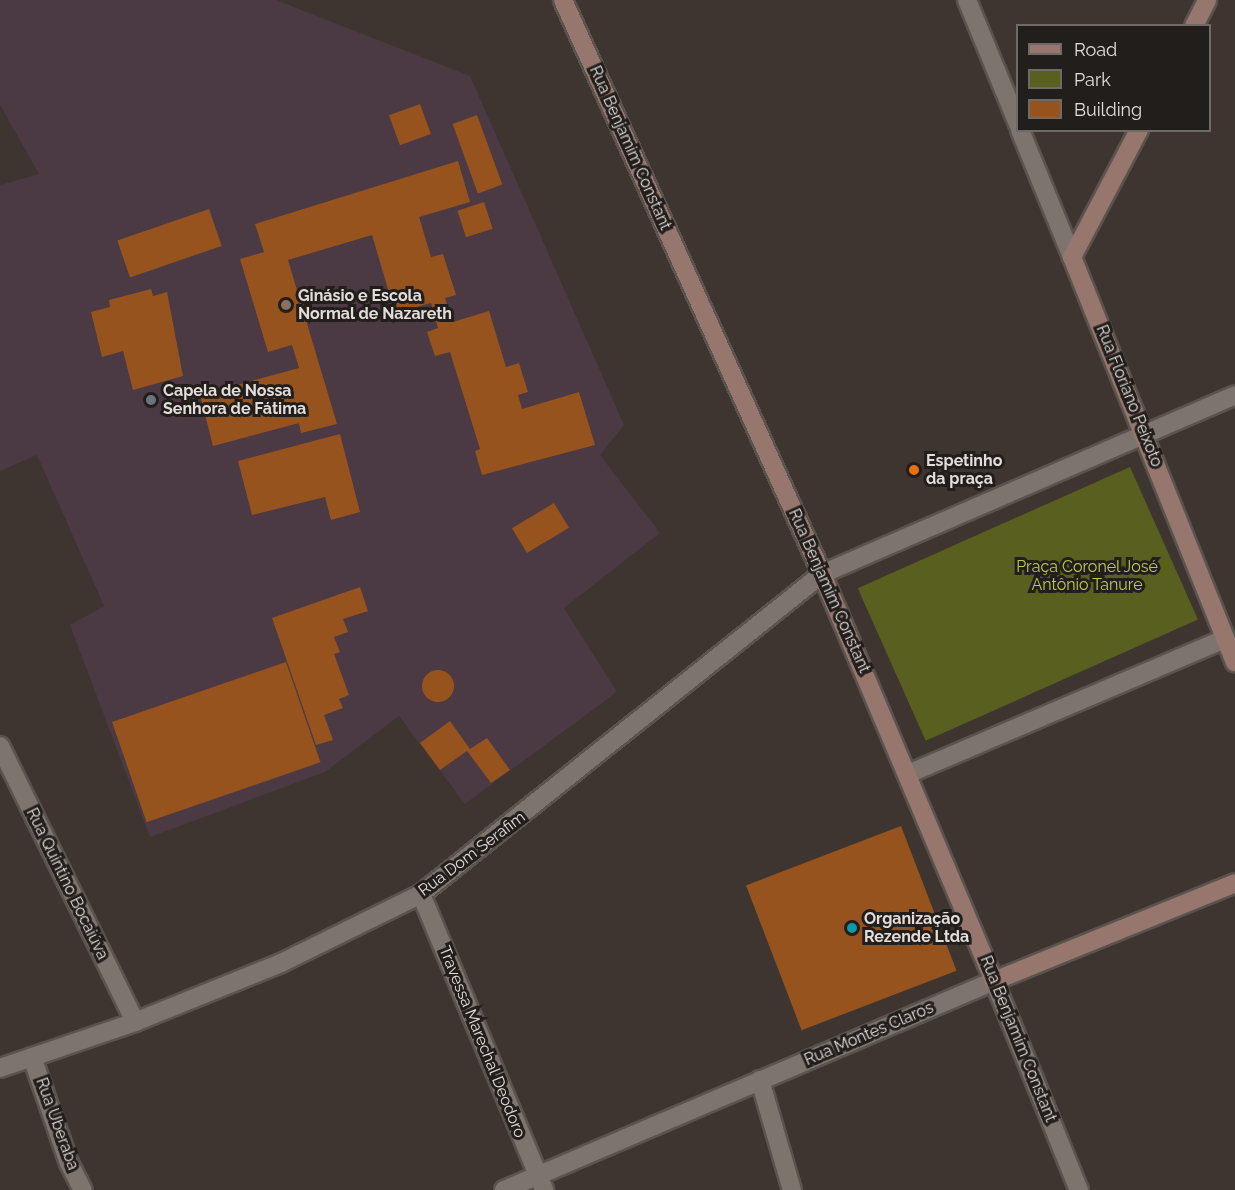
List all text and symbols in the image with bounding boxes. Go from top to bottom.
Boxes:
legend [1016,24,1211,132]
text: Road [1074,39,1117,60]
street label: Rua Benjamim Constant [585,63,675,233]
text: Park [1074,69,1111,90]
text: Building [1074,99,1142,120]
place label: Ginásio e Escola Normal de Nazareth [298,286,452,324]
marker: Ginásio e Escola Normal de Nazareth [279,298,293,312]
street label: Rua Floriano Peixoto [1092,322,1166,470]
place label: Capela de Nossa Senhora de Fátima [163,381,306,419]
marker: Capela de Nossa Senhora de Fátima [144,393,158,407]
place label: Espetinho da praça [926,451,1002,489]
marker: Espetinho da praça [907,463,921,477]
street label: Rua Benjamim Constant [784,506,874,676]
park label: Praça Coronel José Antônio Tanure [1016,557,1158,595]
street label: Rua Quintino Bocaiúva [22,805,112,963]
street label: Rua Dom Serafim [415,808,529,900]
place label: Organização Rezende Ltda [864,909,969,947]
marker: Organização Rezende Ltda [845,921,859,935]
street label: Travessa Marechal Deodoro [435,943,529,1141]
street label: Rua Benjamim Constant [976,953,1060,1125]
street label: Rua Montes Claros [802,998,936,1070]
street label: Rua Uberaba [31,1075,83,1173]

